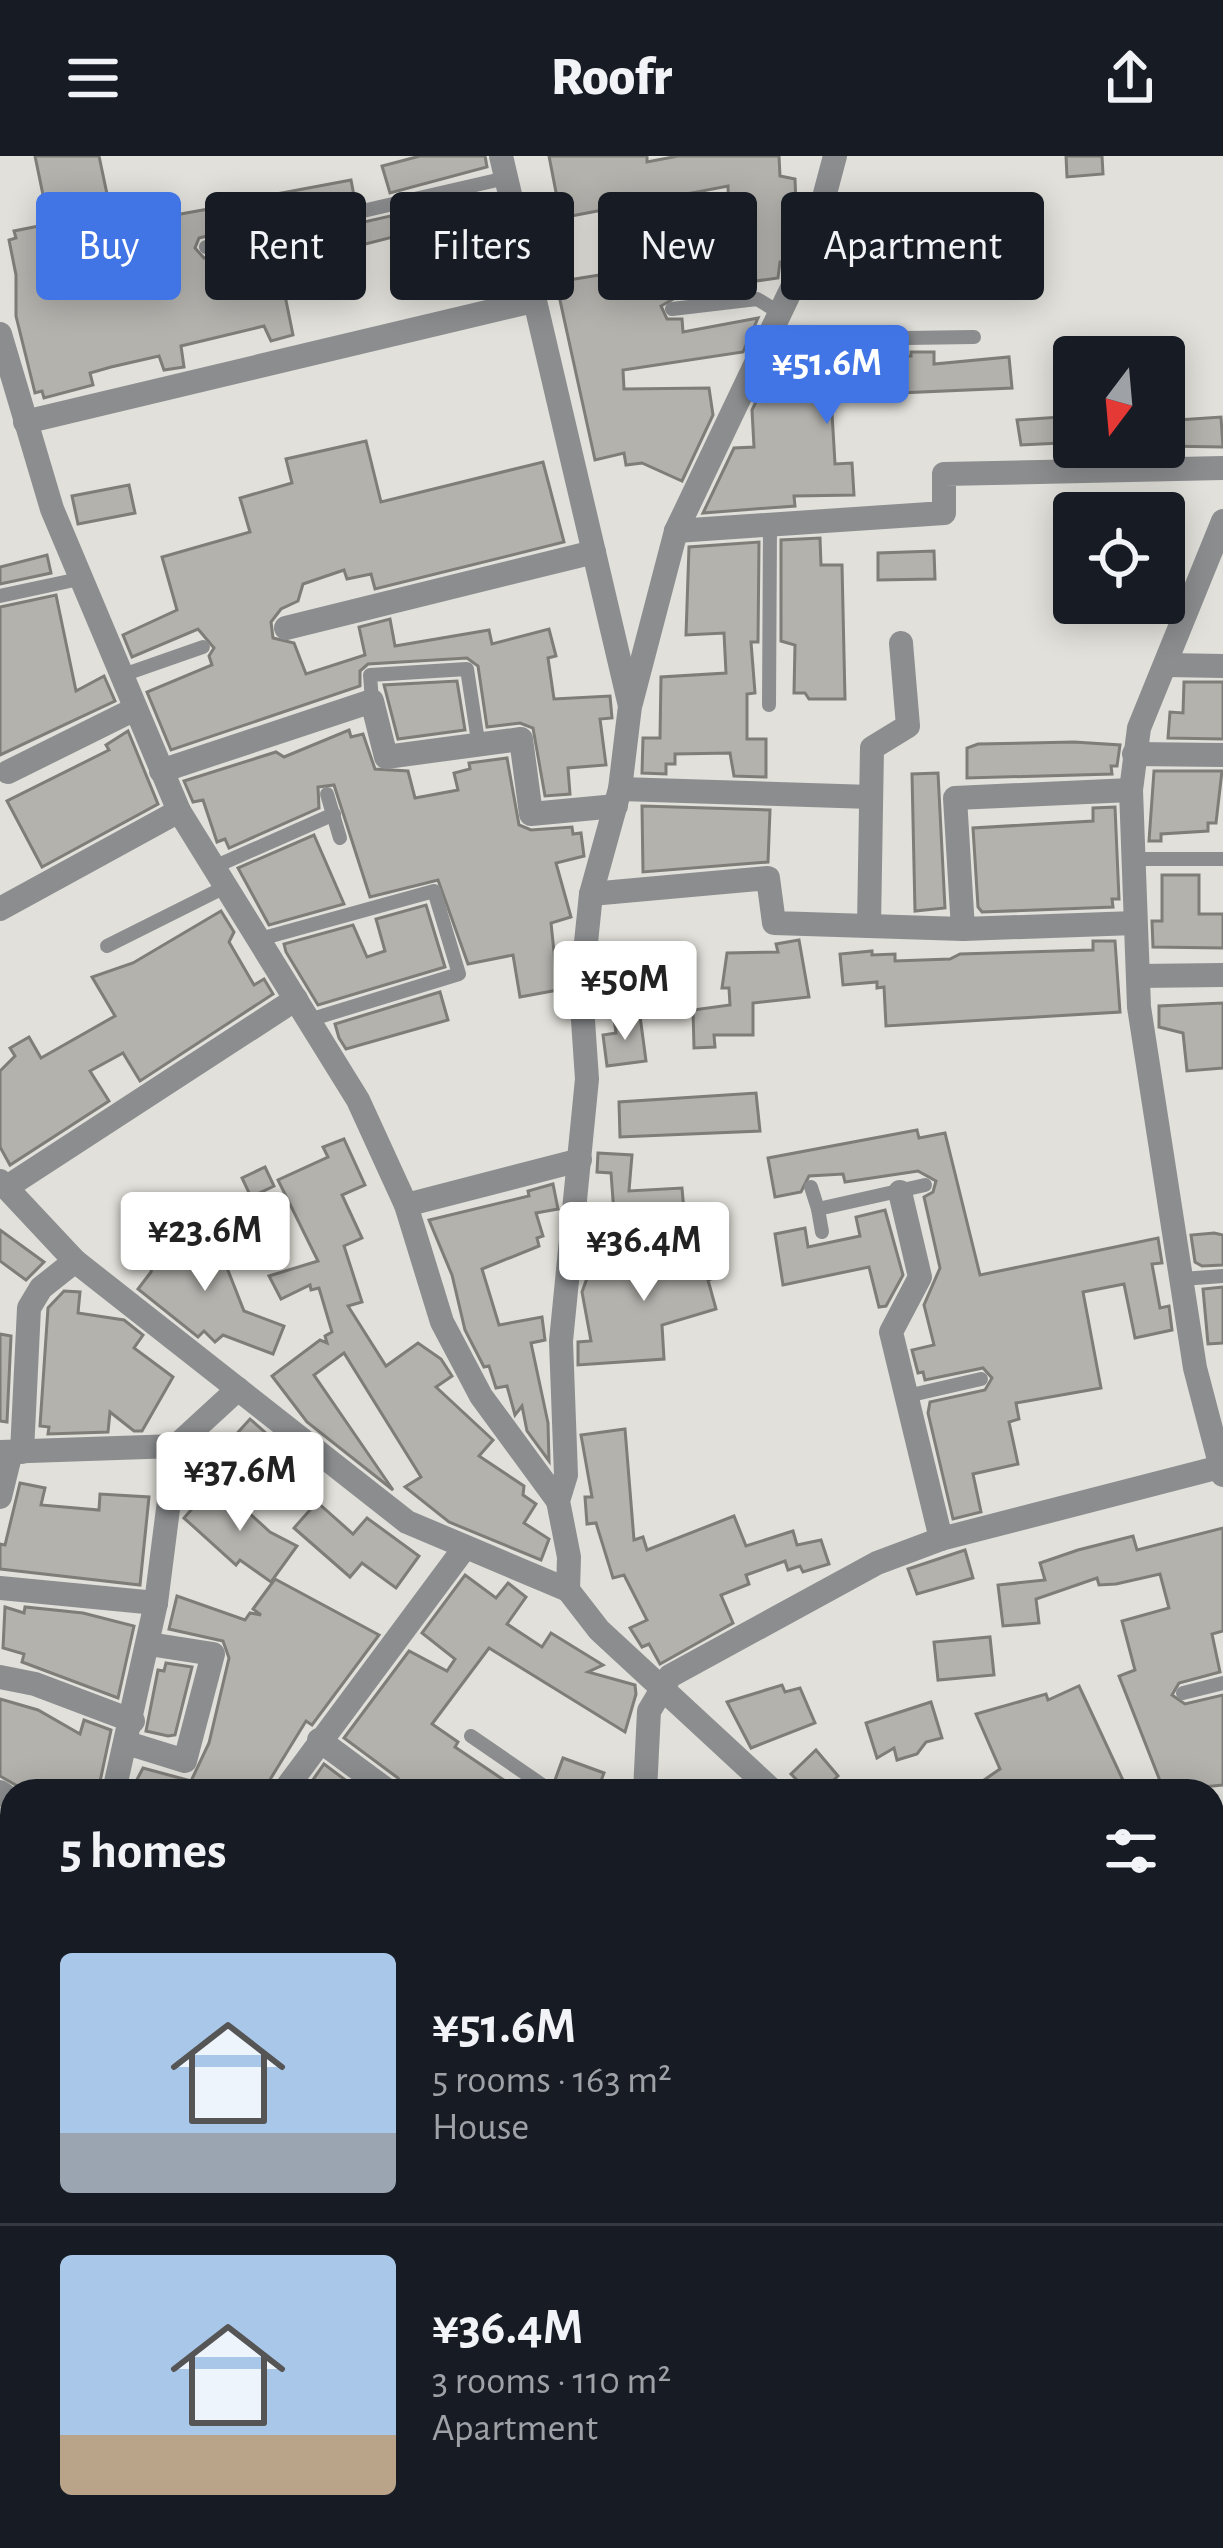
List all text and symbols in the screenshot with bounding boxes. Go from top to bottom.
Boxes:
icon: menu [60,45,126,111]
icon: share [1097,45,1163,111]
text: Roofr [551,51,672,105]
chip: Buy [36,192,181,300]
chip: Rent [205,192,366,300]
chip: Filters [390,192,574,300]
chip: New [598,192,757,300]
chip: Apartment [781,192,1044,300]
pin: ¥51.6M [729,325,925,427]
north arrow [1053,336,1185,468]
map controls [1053,336,1185,624]
text: ¥51.6M [772,344,882,383]
button: locate [1053,492,1185,624]
pin: ¥50M [554,941,696,1043]
text: ¥50M [581,960,669,999]
pin: ¥23.6M [107,1192,303,1294]
pin: ¥36.4M [546,1202,742,1304]
text: ¥23.6M [148,1211,262,1250]
text: ¥36.4M [586,1221,702,1260]
pin: ¥37.6M [142,1432,338,1534]
text: ¥37.6M [183,1451,297,1490]
icon: filters [1098,1818,1164,1884]
text: 5 homes [60,1826,227,1877]
icon: home [156,2001,300,2145]
text: ¥51.6M [432,2001,576,2052]
text: 5 rooms · 163 m² [432,2061,672,2100]
text: House [432,2108,529,2147]
text: ¥36.4M [432,2302,583,2353]
icon: home [156,2303,300,2447]
text: 3 rooms · 110 m² [432,2362,671,2401]
text: Apartment [432,2409,598,2448]

